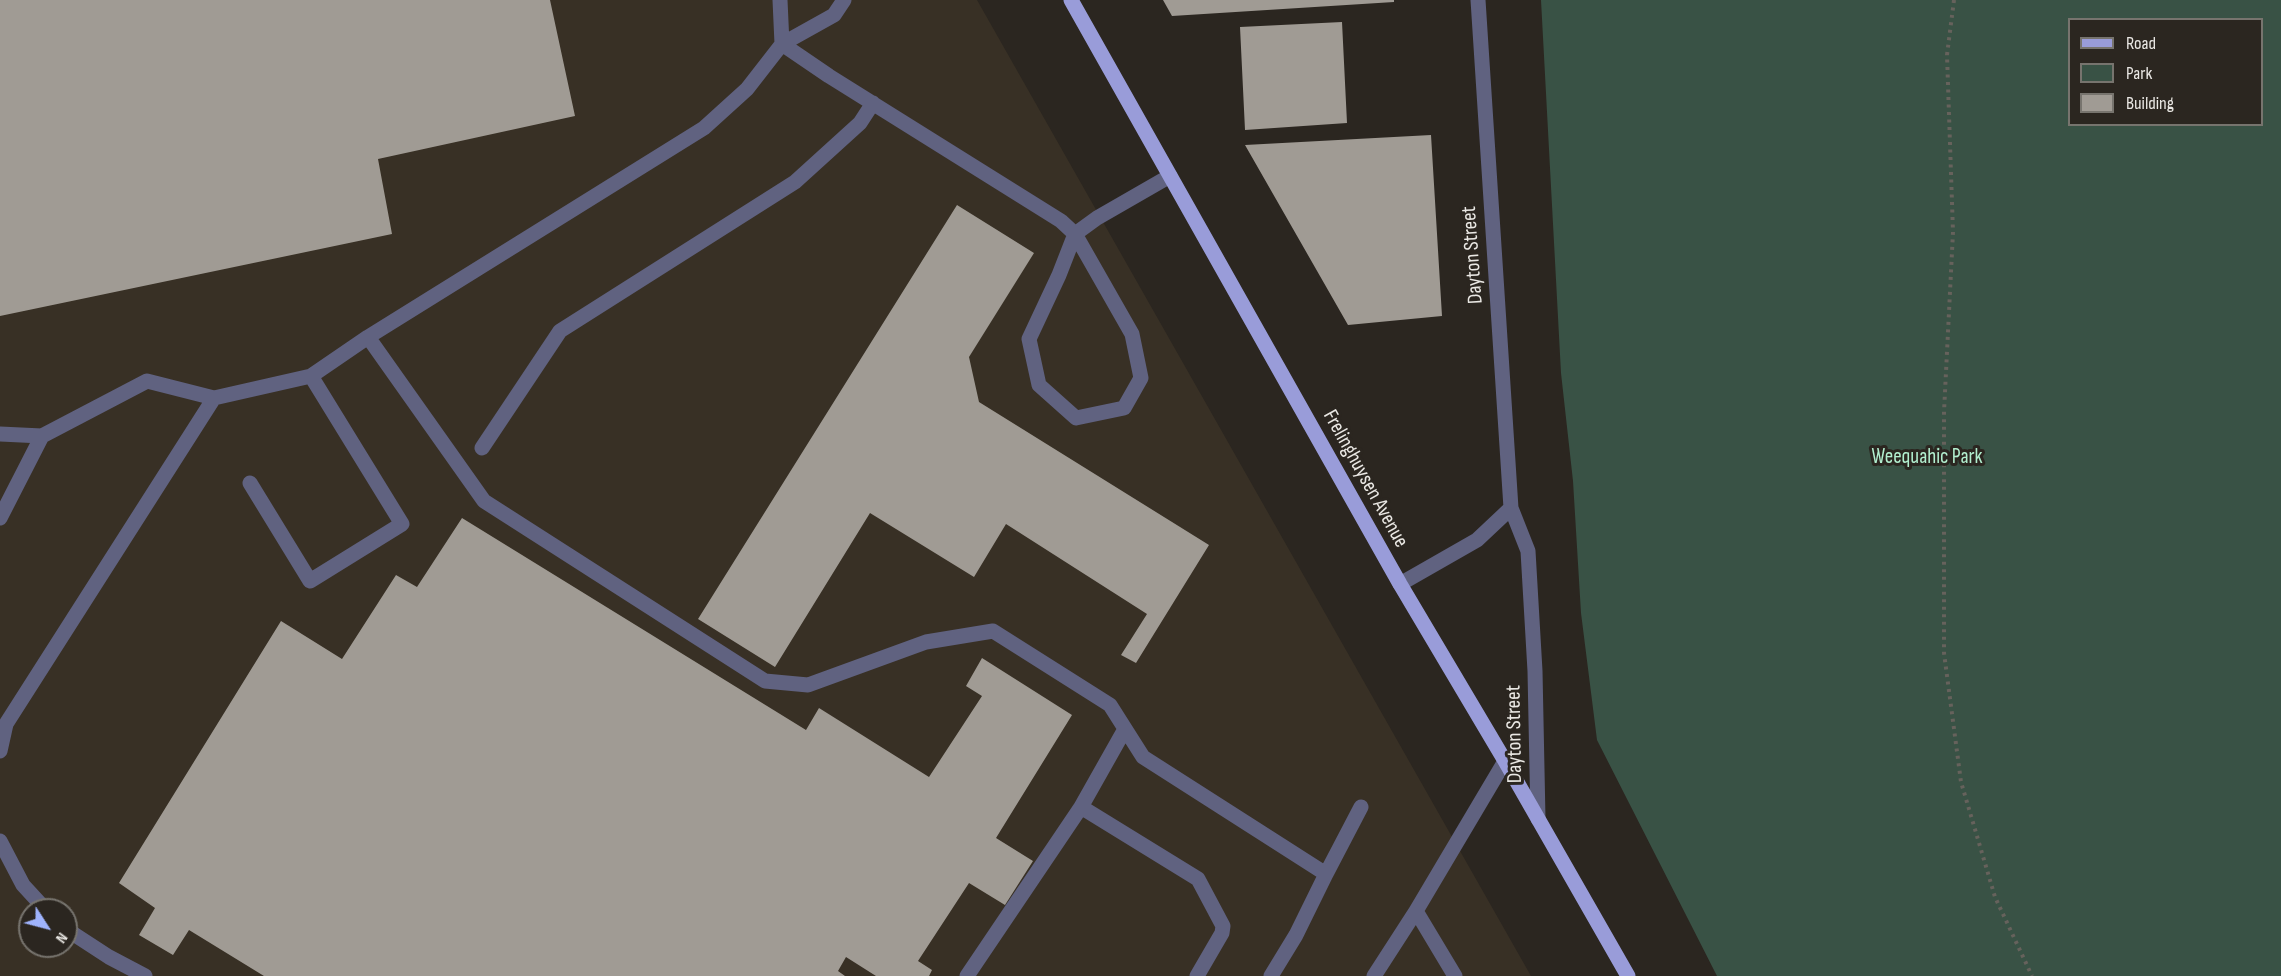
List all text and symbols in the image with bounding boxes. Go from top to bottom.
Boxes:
legend [2068,18,2263,126]
text: Road [2126,33,2156,54]
text: Park [2126,63,2152,84]
text: Building [2126,93,2174,114]
street label: Dayton Street [1457,205,1489,305]
street label: Frelinghuysen Avenue [1317,406,1413,552]
park label: Weequahic Park [1871,445,1983,471]
street label: Dayton Street [1502,685,1528,783]
north arrow [18,898,78,958]
text: N [51,929,72,947]

